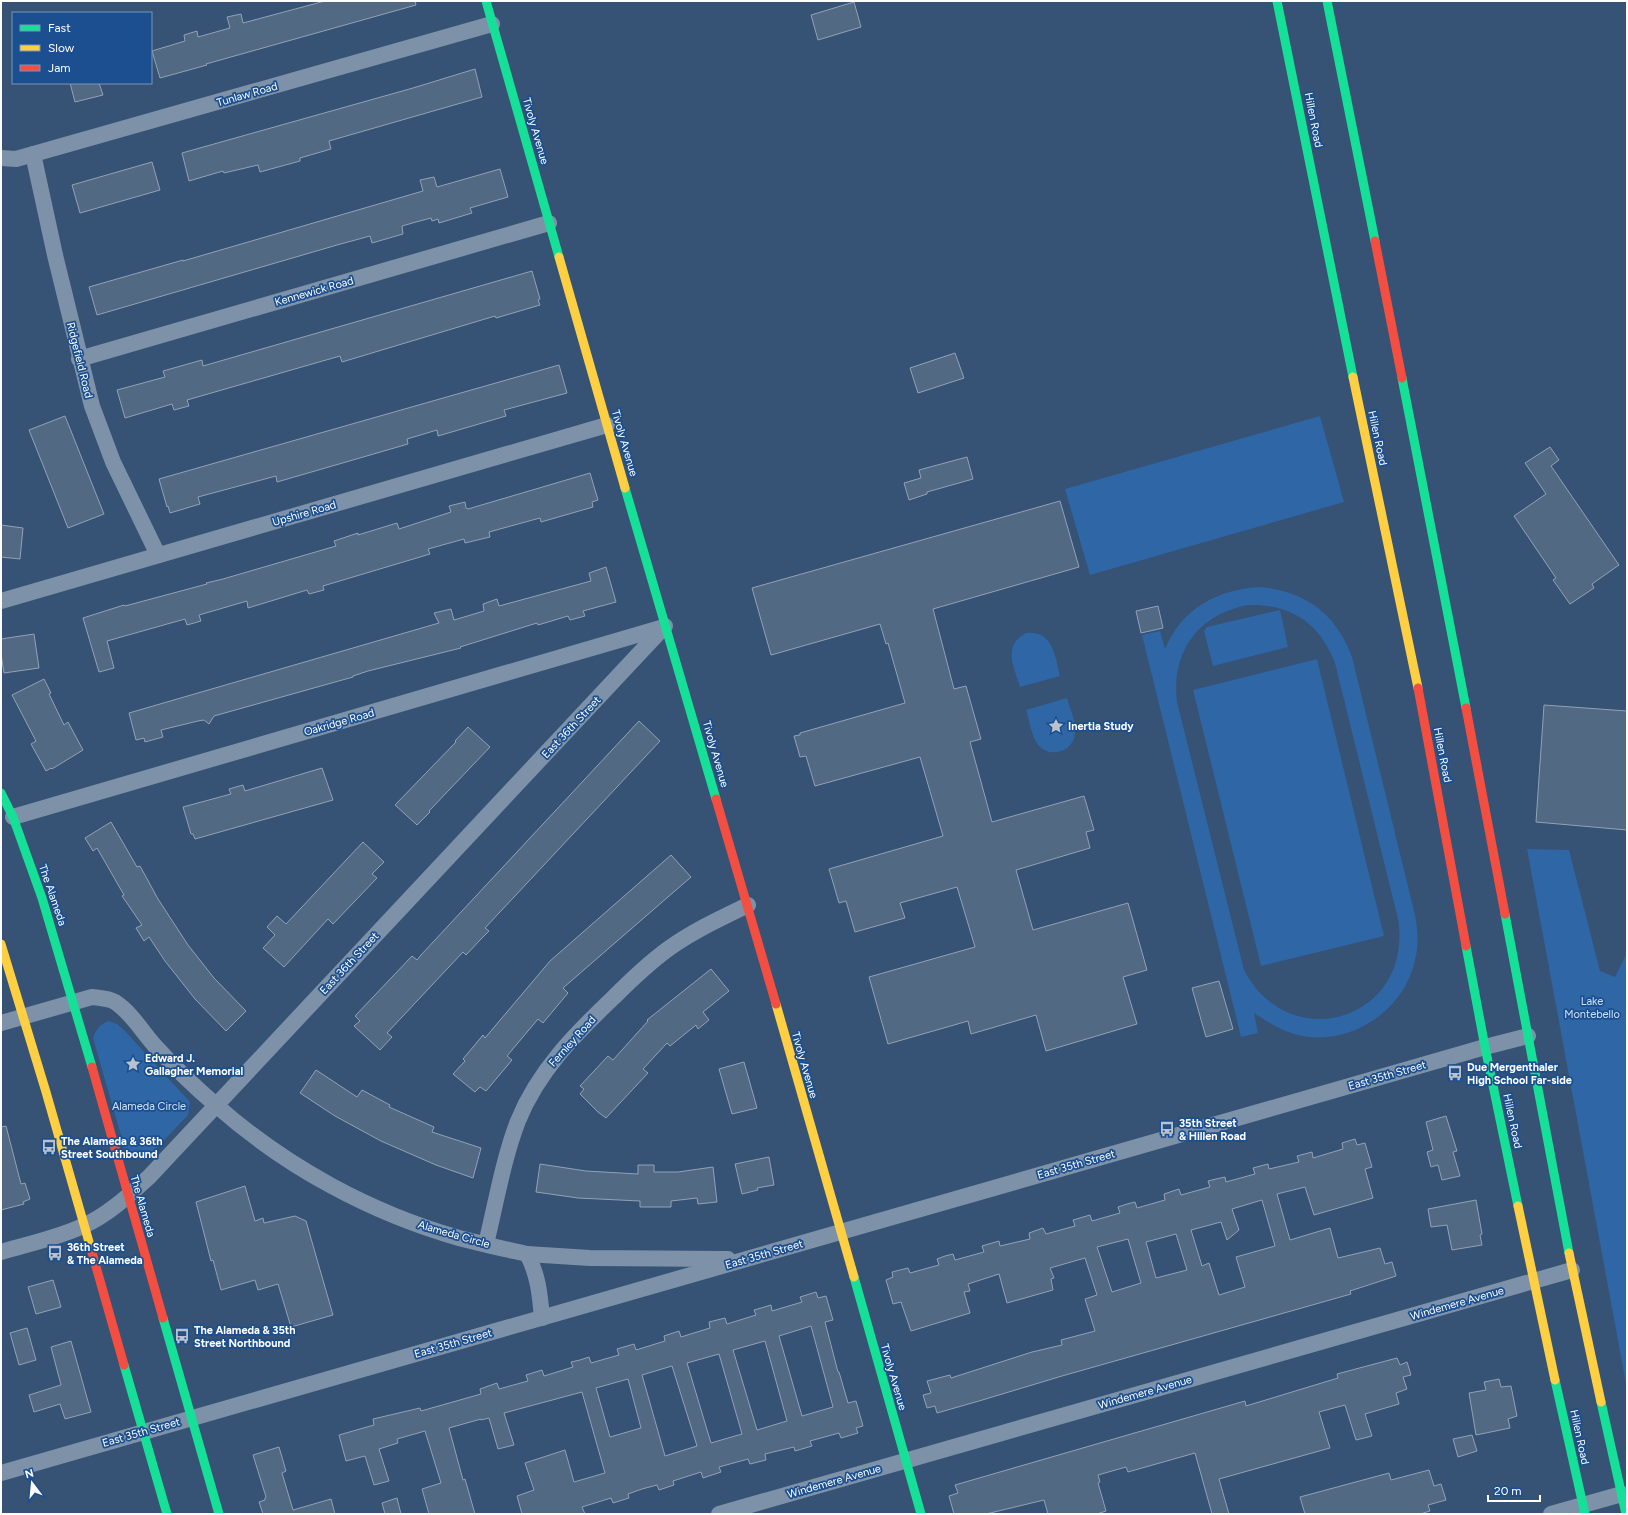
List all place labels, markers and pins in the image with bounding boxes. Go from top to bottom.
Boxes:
place icon: Inertia Study [1047,717,1065,735]
place label: Inertia Study [1068,720,1134,733]
place label: Edward J. Gallagher Memorial [145,1052,243,1078]
place icon: Edward J. Gallagher Memorial [124,1055,142,1073]
place label: Due Mergenthaler High School Far-side [1467,1061,1572,1087]
bus stop icon: Due Mergenthaler High School Far-side [1446,1064,1464,1082]
place label: 35th Street & Hillen Road [1179,1117,1246,1143]
bus stop icon: 35th Street & Hillen Road [1158,1120,1176,1138]
place label: The Alameda & 36th Street Southbound [61,1135,162,1161]
bus stop icon: The Alameda & 36th Street Southbound [40,1138,58,1156]
place label: 36th Street & The Alameda [67,1241,143,1267]
bus stop icon: 36th Street & The Alameda [46,1244,64,1262]
place label: The Alameda & 35th Street Northbound [194,1324,295,1350]
bus stop icon: The Alameda & 35th Street Northbound [173,1327,191,1345]

